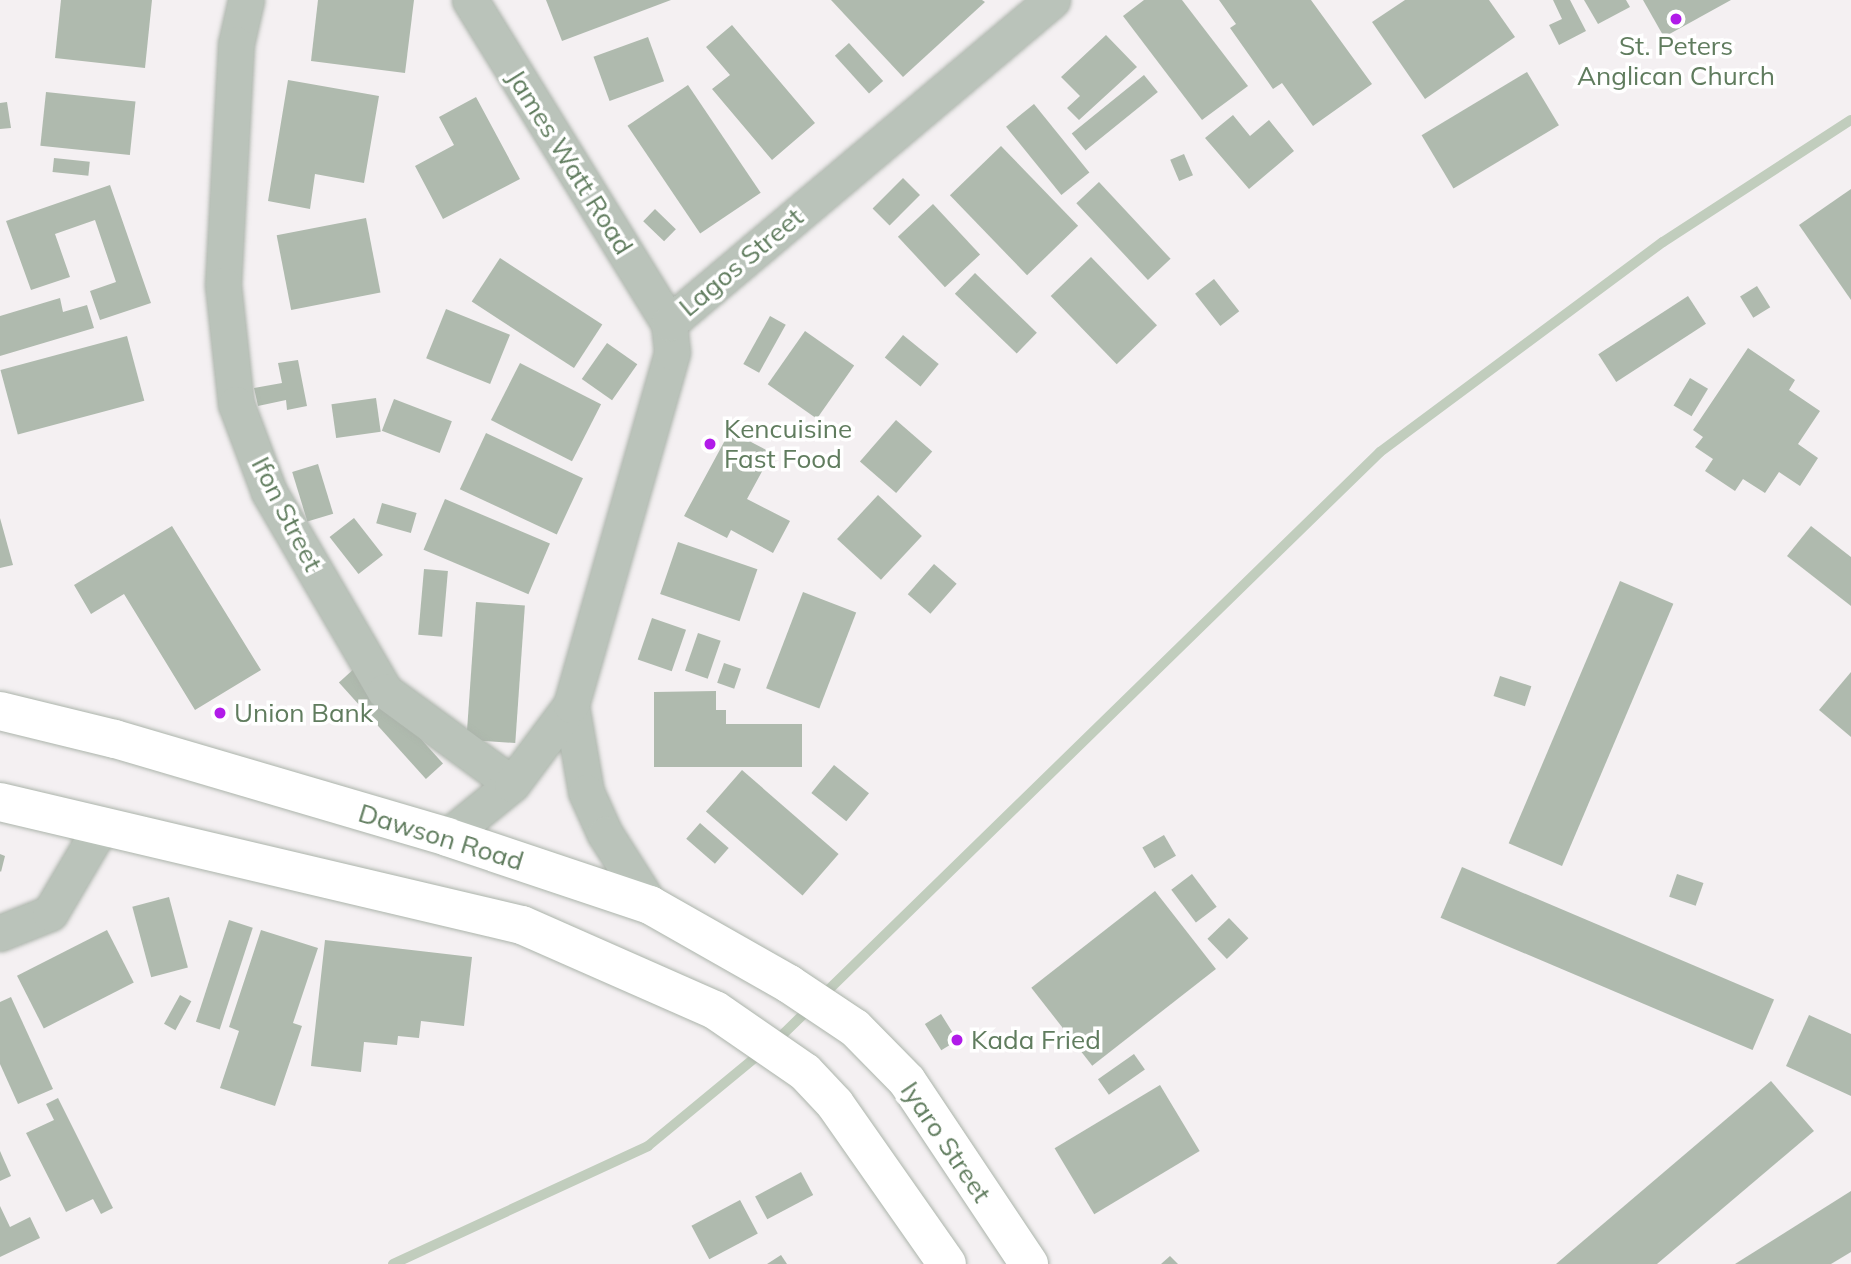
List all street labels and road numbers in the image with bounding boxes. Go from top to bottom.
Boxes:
street label: James Watt Road [501,64,639,260]
street label: Lagos Street [673,201,809,323]
street label: Ifon Street [245,452,329,576]
street label: Dawson Road [355,797,527,877]
street label: Iyaro Street [894,1076,998,1208]

